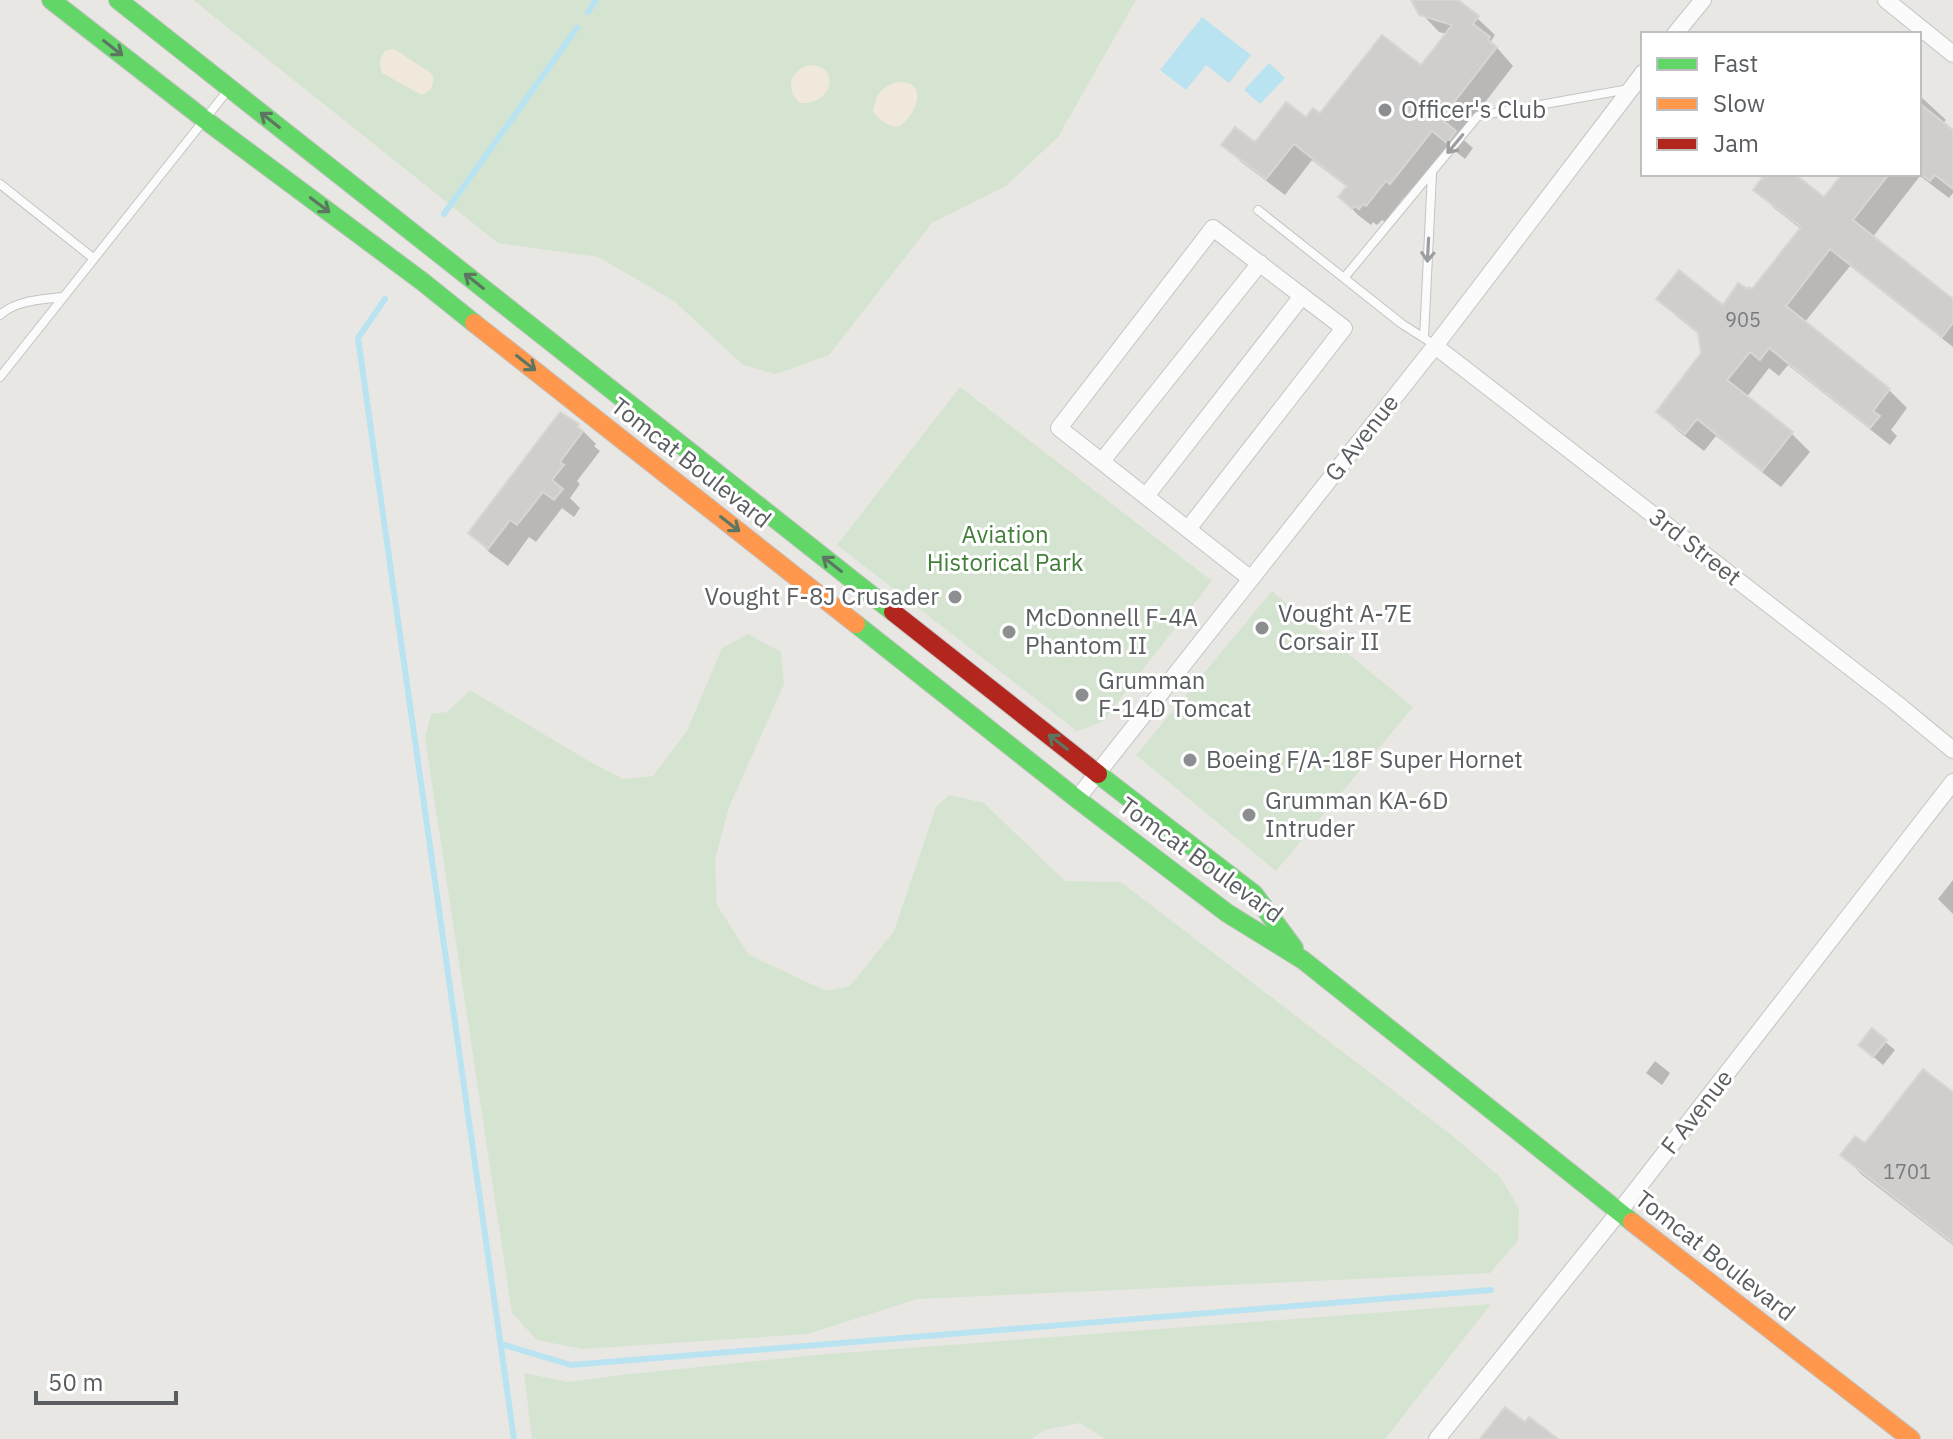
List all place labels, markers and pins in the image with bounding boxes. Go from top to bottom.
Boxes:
place label: Officer's Club [1401,93,1546,125]
marker: Officer's Club [1376,101,1394,119]
place label: Vought F-8J Crusader [705,580,939,612]
marker: Vought F-8J Crusader [946,588,964,606]
place label: Vought A-7E Corsair II [1278,597,1412,657]
place label: McDonnell F-4A Phantom II [1025,601,1198,661]
marker: Vought A-7E Corsair II [1253,619,1271,637]
marker: McDonnell F-4A Phantom II [1000,623,1018,641]
place label: Grumman F-14D Tomcat [1098,664,1251,724]
marker: Grumman F-14D Tomcat [1073,686,1091,704]
place label: Boeing F/A-18F Super Hornet [1206,743,1523,775]
marker: Boeing F/A-18F Super Hornet [1181,751,1199,769]
place label: Grumman KA-6D Intruder [1265,784,1448,844]
marker: Grumman KA-6D Intruder [1240,806,1258,824]

